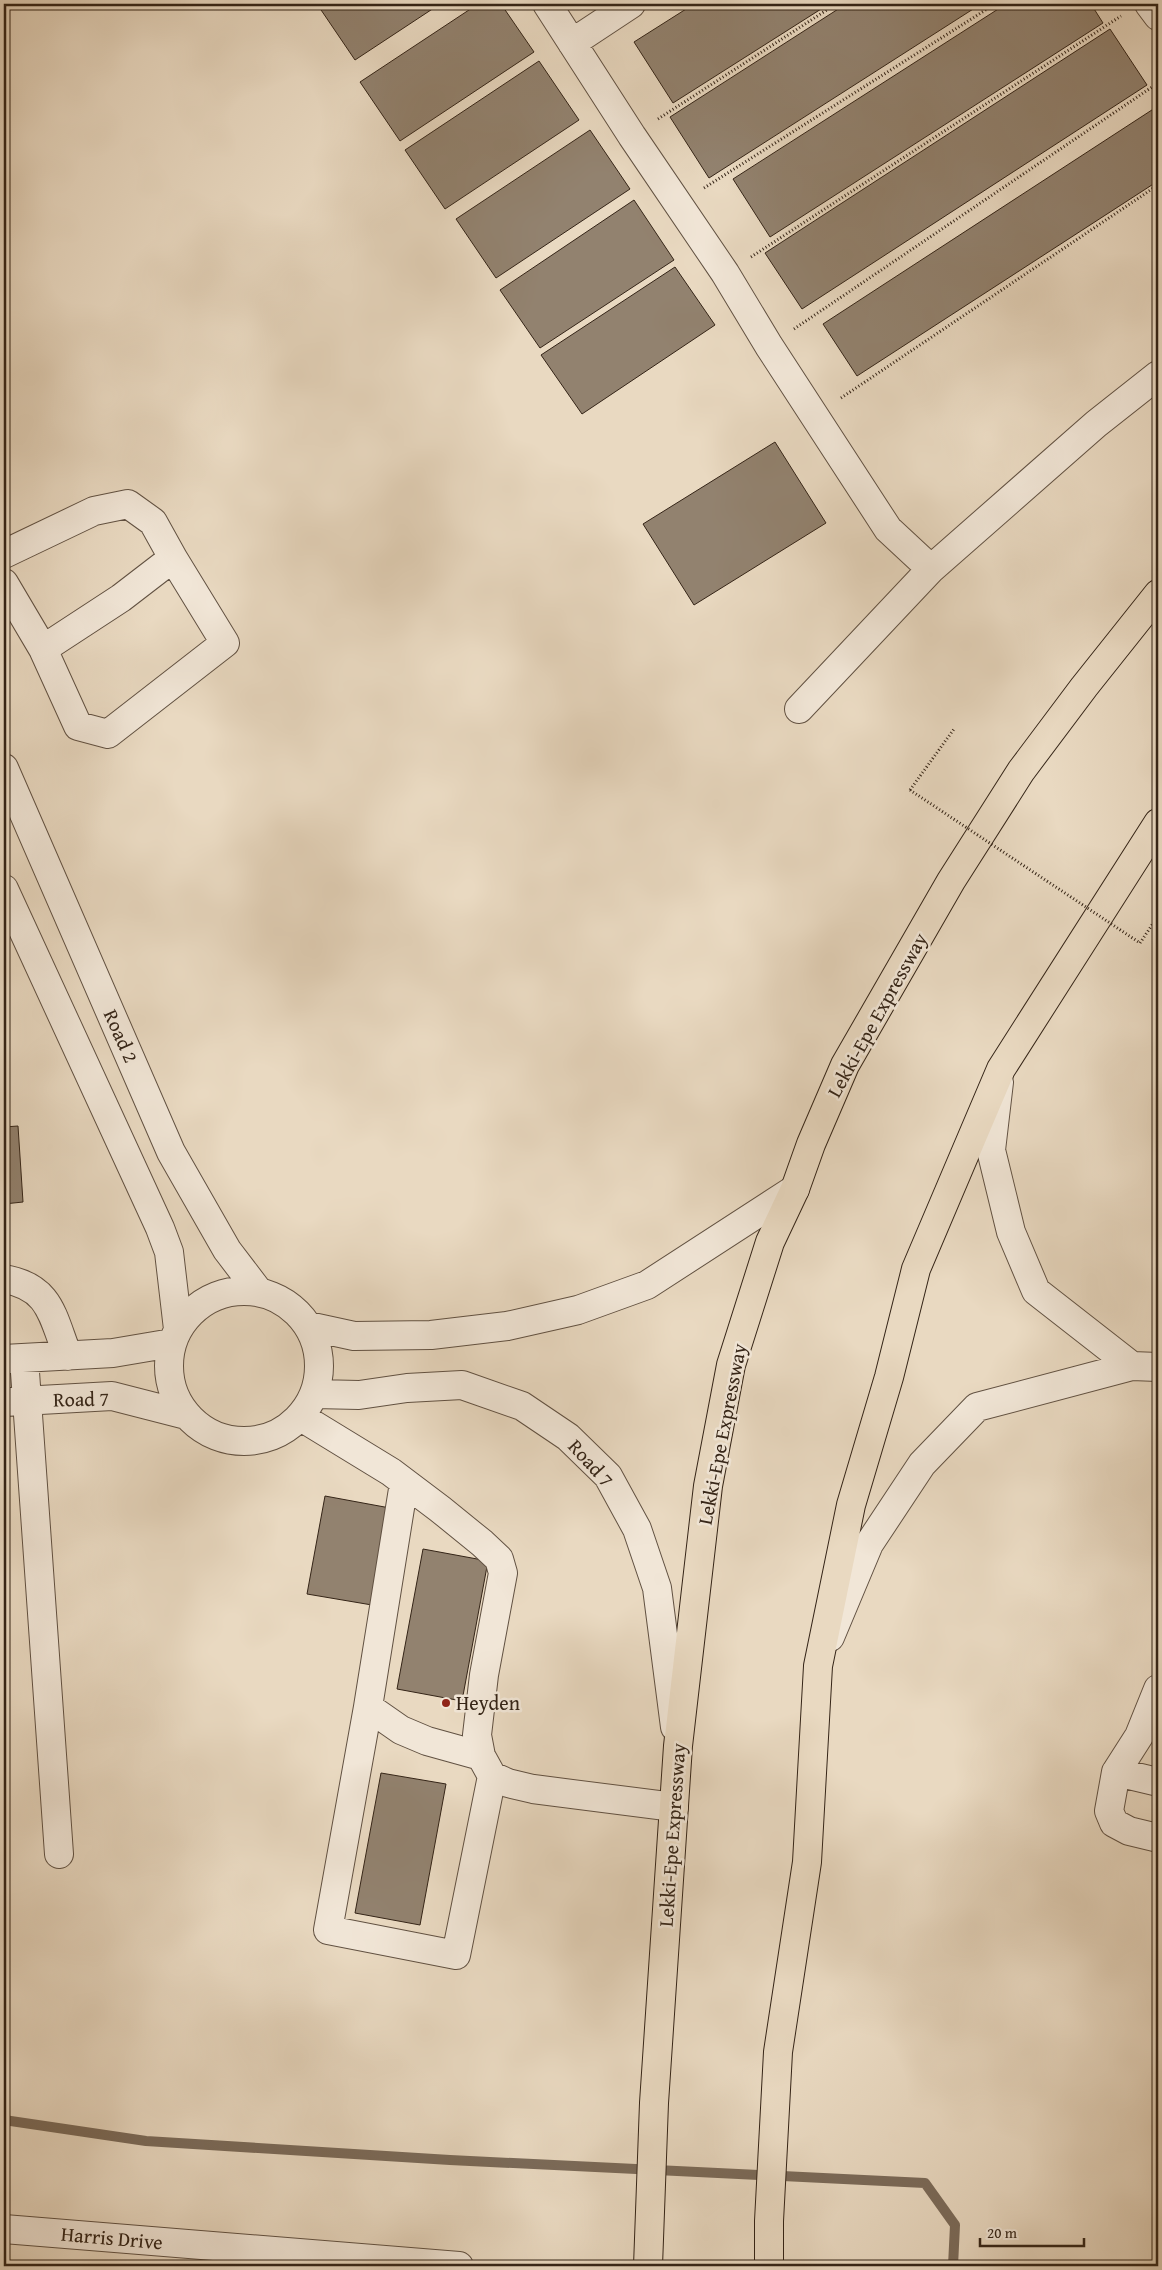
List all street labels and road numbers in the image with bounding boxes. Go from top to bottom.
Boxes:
street label: Lekki-Epe Expressway [819,927,934,1102]
street label: Road 2 [97,1004,146,1067]
street label: Lekki-Epe Expressway [690,1341,753,1527]
street label: Road 7 [53,1384,109,1413]
street label: Road 7 [562,1432,621,1493]
street label: Lekki-Epe Expressway [651,1742,692,1928]
street label: Harris Drive [60,2219,164,2256]

